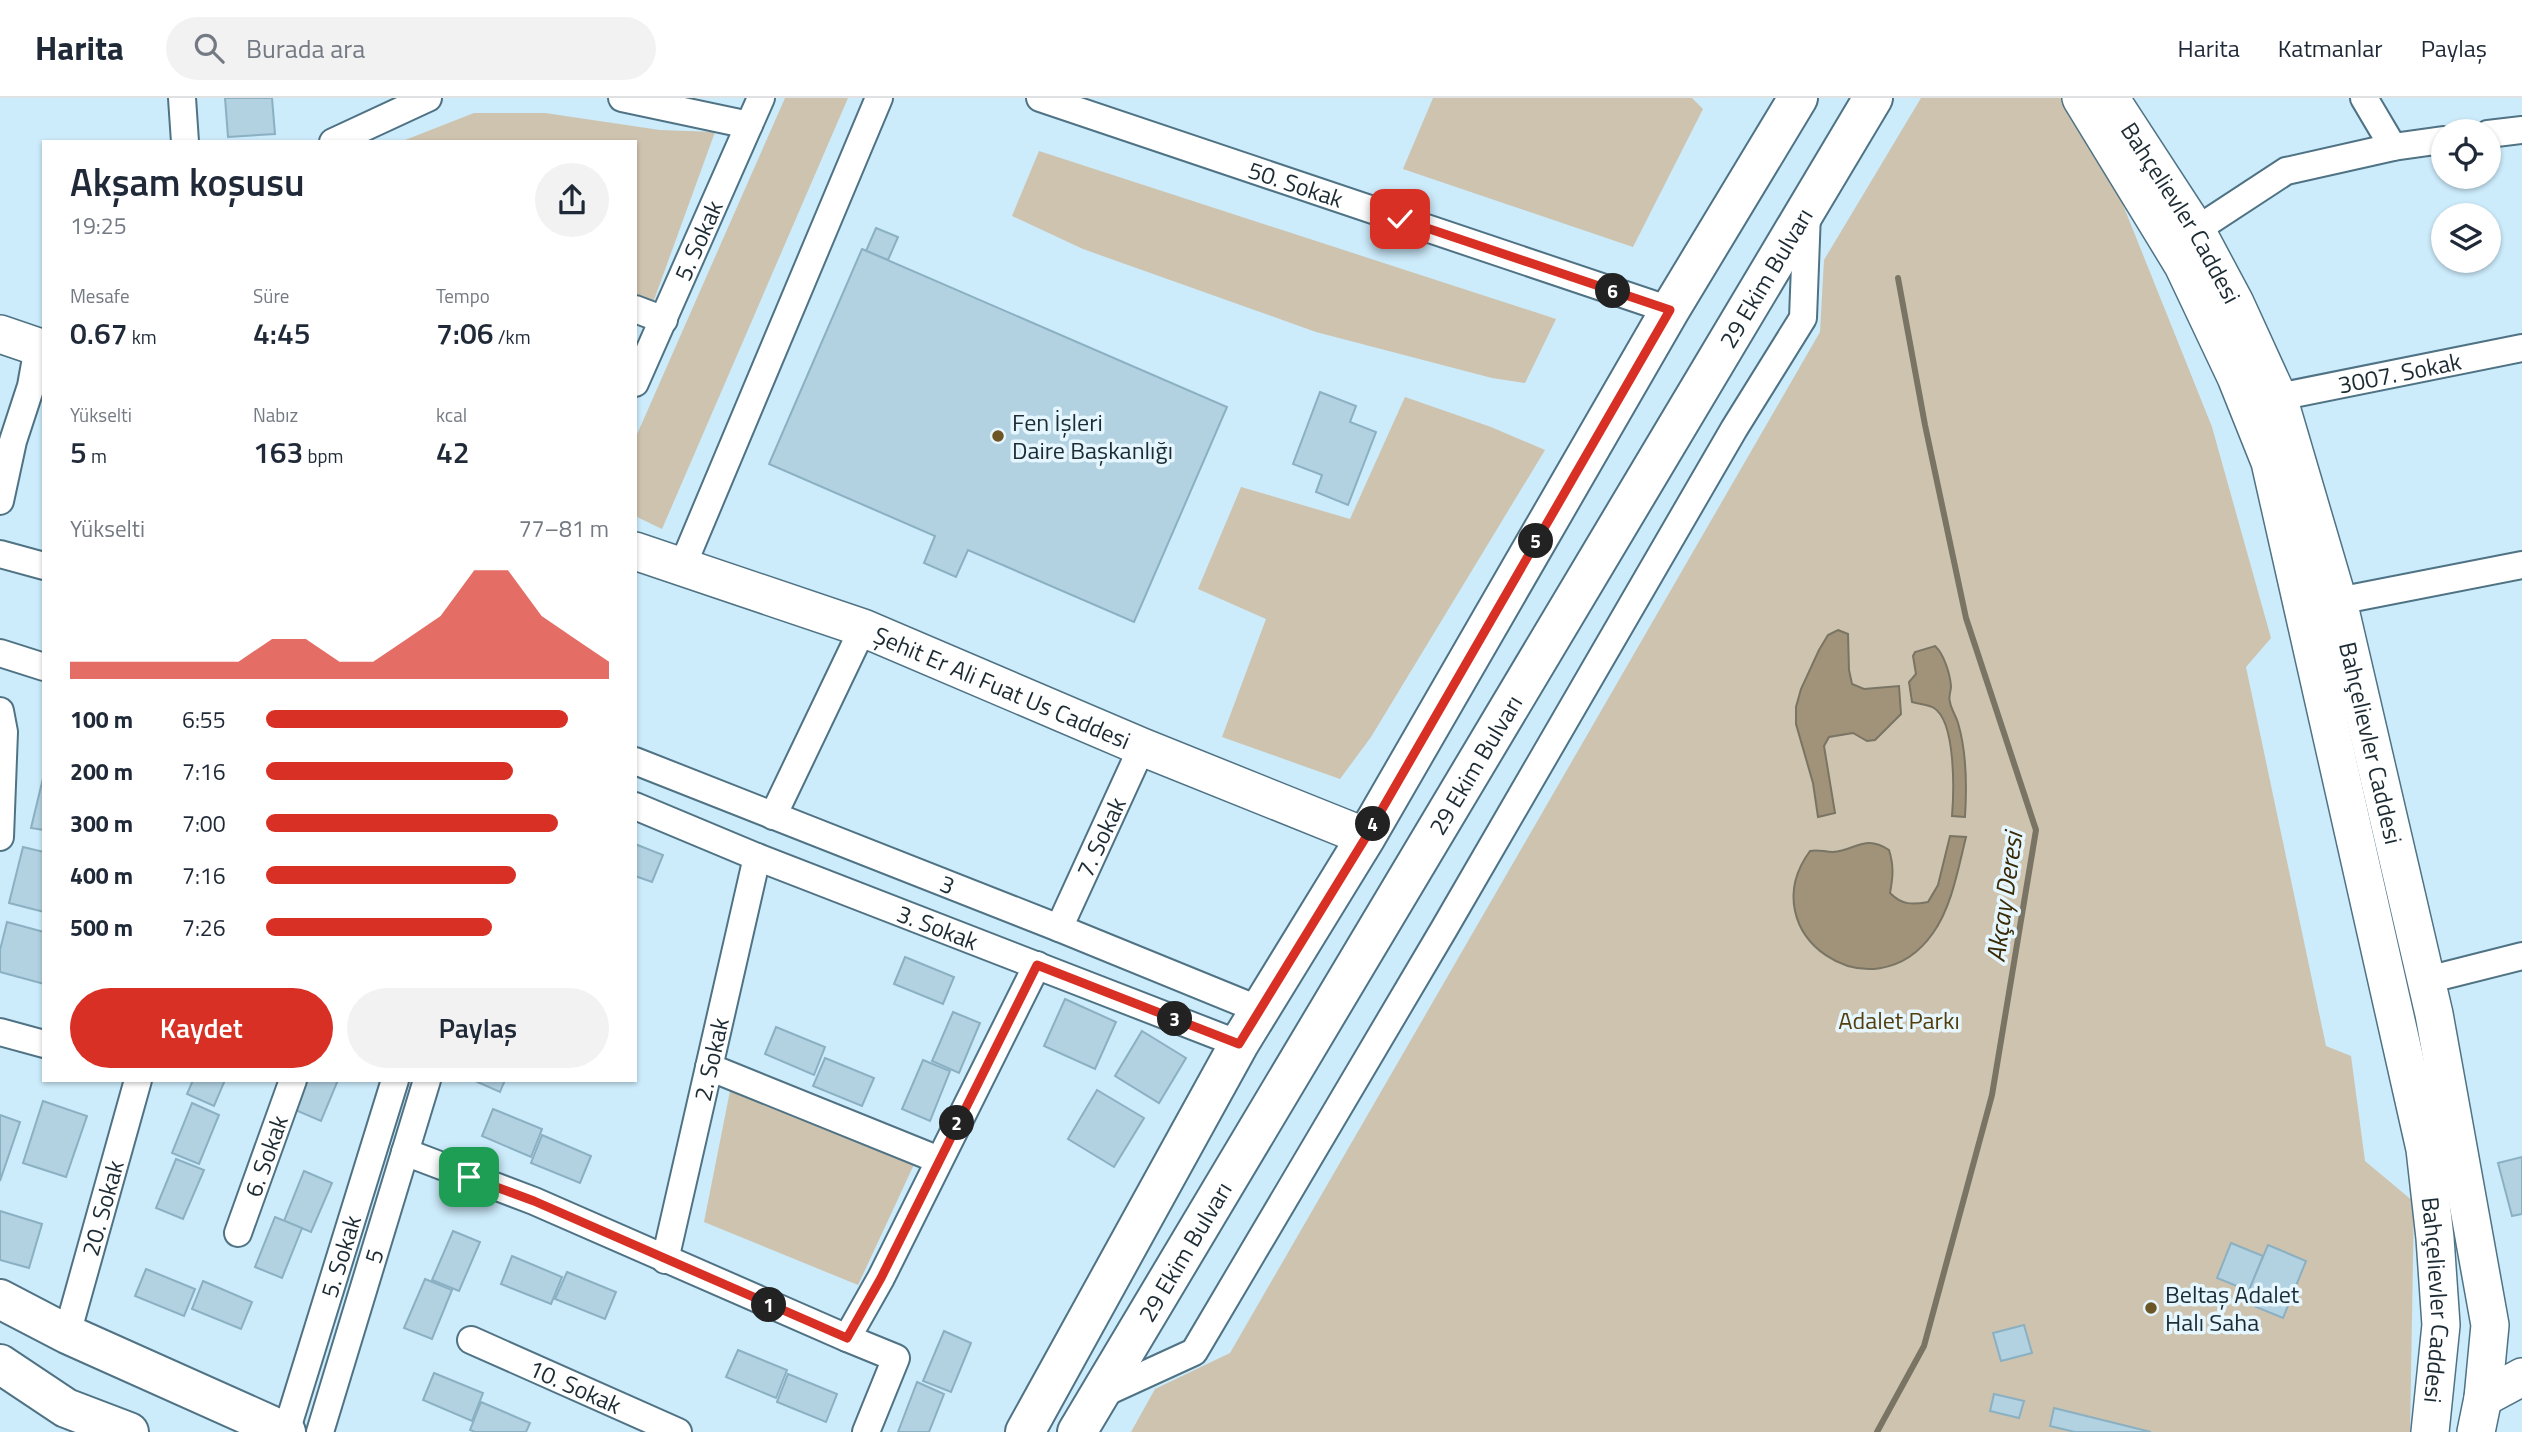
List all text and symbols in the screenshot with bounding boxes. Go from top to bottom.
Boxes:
search box [166,17,656,80]
text: Harita [35,23,124,73]
icon: search [190,29,228,67]
text: Burada ara [246,29,365,68]
text: Harita [2177,30,2240,66]
text: Katmanlar [2278,30,2383,66]
text: Paylaş [2421,30,2487,66]
street label: Bahçelievler Caddesi [2112,115,2250,310]
map controls [2431,119,2501,273]
button: locate [2431,119,2501,189]
street label: 50. Sokak [1244,151,1349,217]
text: Akşam koşusu [70,153,305,211]
button: share [535,163,609,237]
pin [1370,189,1430,249]
street label: 5. Sokak [665,194,732,286]
icon: check [1381,200,1419,238]
street label: 29 Ekim Bulvarı [1710,201,1822,355]
button: layers [2431,203,2501,273]
text: 19:25 [70,208,127,243]
pin: 6 [1596,274,1630,308]
text: 6 [1607,276,1618,305]
text: Mesafe [70,281,130,310]
text: Süre [253,281,289,310]
text: Tempo [436,281,490,310]
text: 0.67 [70,310,128,356]
text: 4:45 [253,310,311,356]
text: 7:06 [436,310,494,356]
text: km [128,322,157,351]
text: /km [494,322,531,351]
street label: 3007. Sokak [2335,343,2465,403]
text: Yükselti [70,400,132,429]
text: Nabız [253,400,298,429]
text: kcal [436,400,467,429]
place label: Fen İşleri Daire Başkanlığı [1012,404,1173,468]
marker: Fen İşleri Daire Başkanlığı [990,428,1006,444]
text: 5 [70,429,87,475]
text: 163 [253,429,303,475]
text: 42 [436,429,470,475]
text: m [87,441,107,470]
text: bpm [303,441,343,470]
text: Yükselti [70,511,145,546]
text: 77–81 m [519,511,609,546]
pin: 5 [1518,524,1554,558]
text: 5 [1530,526,1541,555]
street label: Şehit Er Ali Fuat Us Caddesi [868,617,1136,758]
street label: Bahçelievler Caddesi [2330,638,2412,848]
street label: 29 Ekim Bulvarı [1419,688,1531,842]
text: 100 m [70,702,133,737]
text: 6:55 [182,702,226,737]
text: 200 m [70,754,133,789]
text: 7:16 [182,754,226,789]
street label: 7. Sokak [1067,791,1135,883]
text: 300 m [70,806,133,841]
text: 7:00 [182,806,226,841]
pin: 4 [1356,806,1390,842]
text: 4 [1367,809,1378,838]
water label: Akçay Deresi [1976,827,2033,964]
text: 400 m [70,858,133,893]
text: 7:16 [182,858,226,893]
street label: 3 [935,865,960,903]
street label: 3. Sokak [892,895,984,959]
text: 500 m [70,910,133,945]
text: 7:26 [182,910,226,945]
button: Kaydet [70,988,333,1068]
button: Paylaş [347,988,609,1068]
pin: 3 [1158,1002,1192,1037]
park label: Adalet Parkı [1838,1002,1960,1038]
text: 3 [1169,1004,1180,1033]
street label: 2. Sokak [684,1013,738,1104]
pin: 2 [940,1105,974,1140]
text: 2 [951,1108,962,1137]
street label: 6. Sokak [234,1109,297,1202]
pin [439,1147,499,1207]
street label: 20. Sokak [72,1155,133,1260]
icon: arrive [450,1158,488,1196]
street label: 29 Ekim Bulvarı [1129,1175,1240,1329]
street label: Bahçelievler Caddesi [2412,1195,2459,1405]
street label: 5. Sokak [311,1210,370,1302]
street label: 5 [354,1244,393,1268]
place label: Beltaş Adalet Halı Saha [2165,1276,2300,1340]
pin: 1 [752,1288,786,1322]
text: 1 [763,1290,774,1319]
marker: Beltaş Adalet Halı Saha [2143,1300,2159,1316]
street label: 10. Sokak [523,1350,628,1423]

